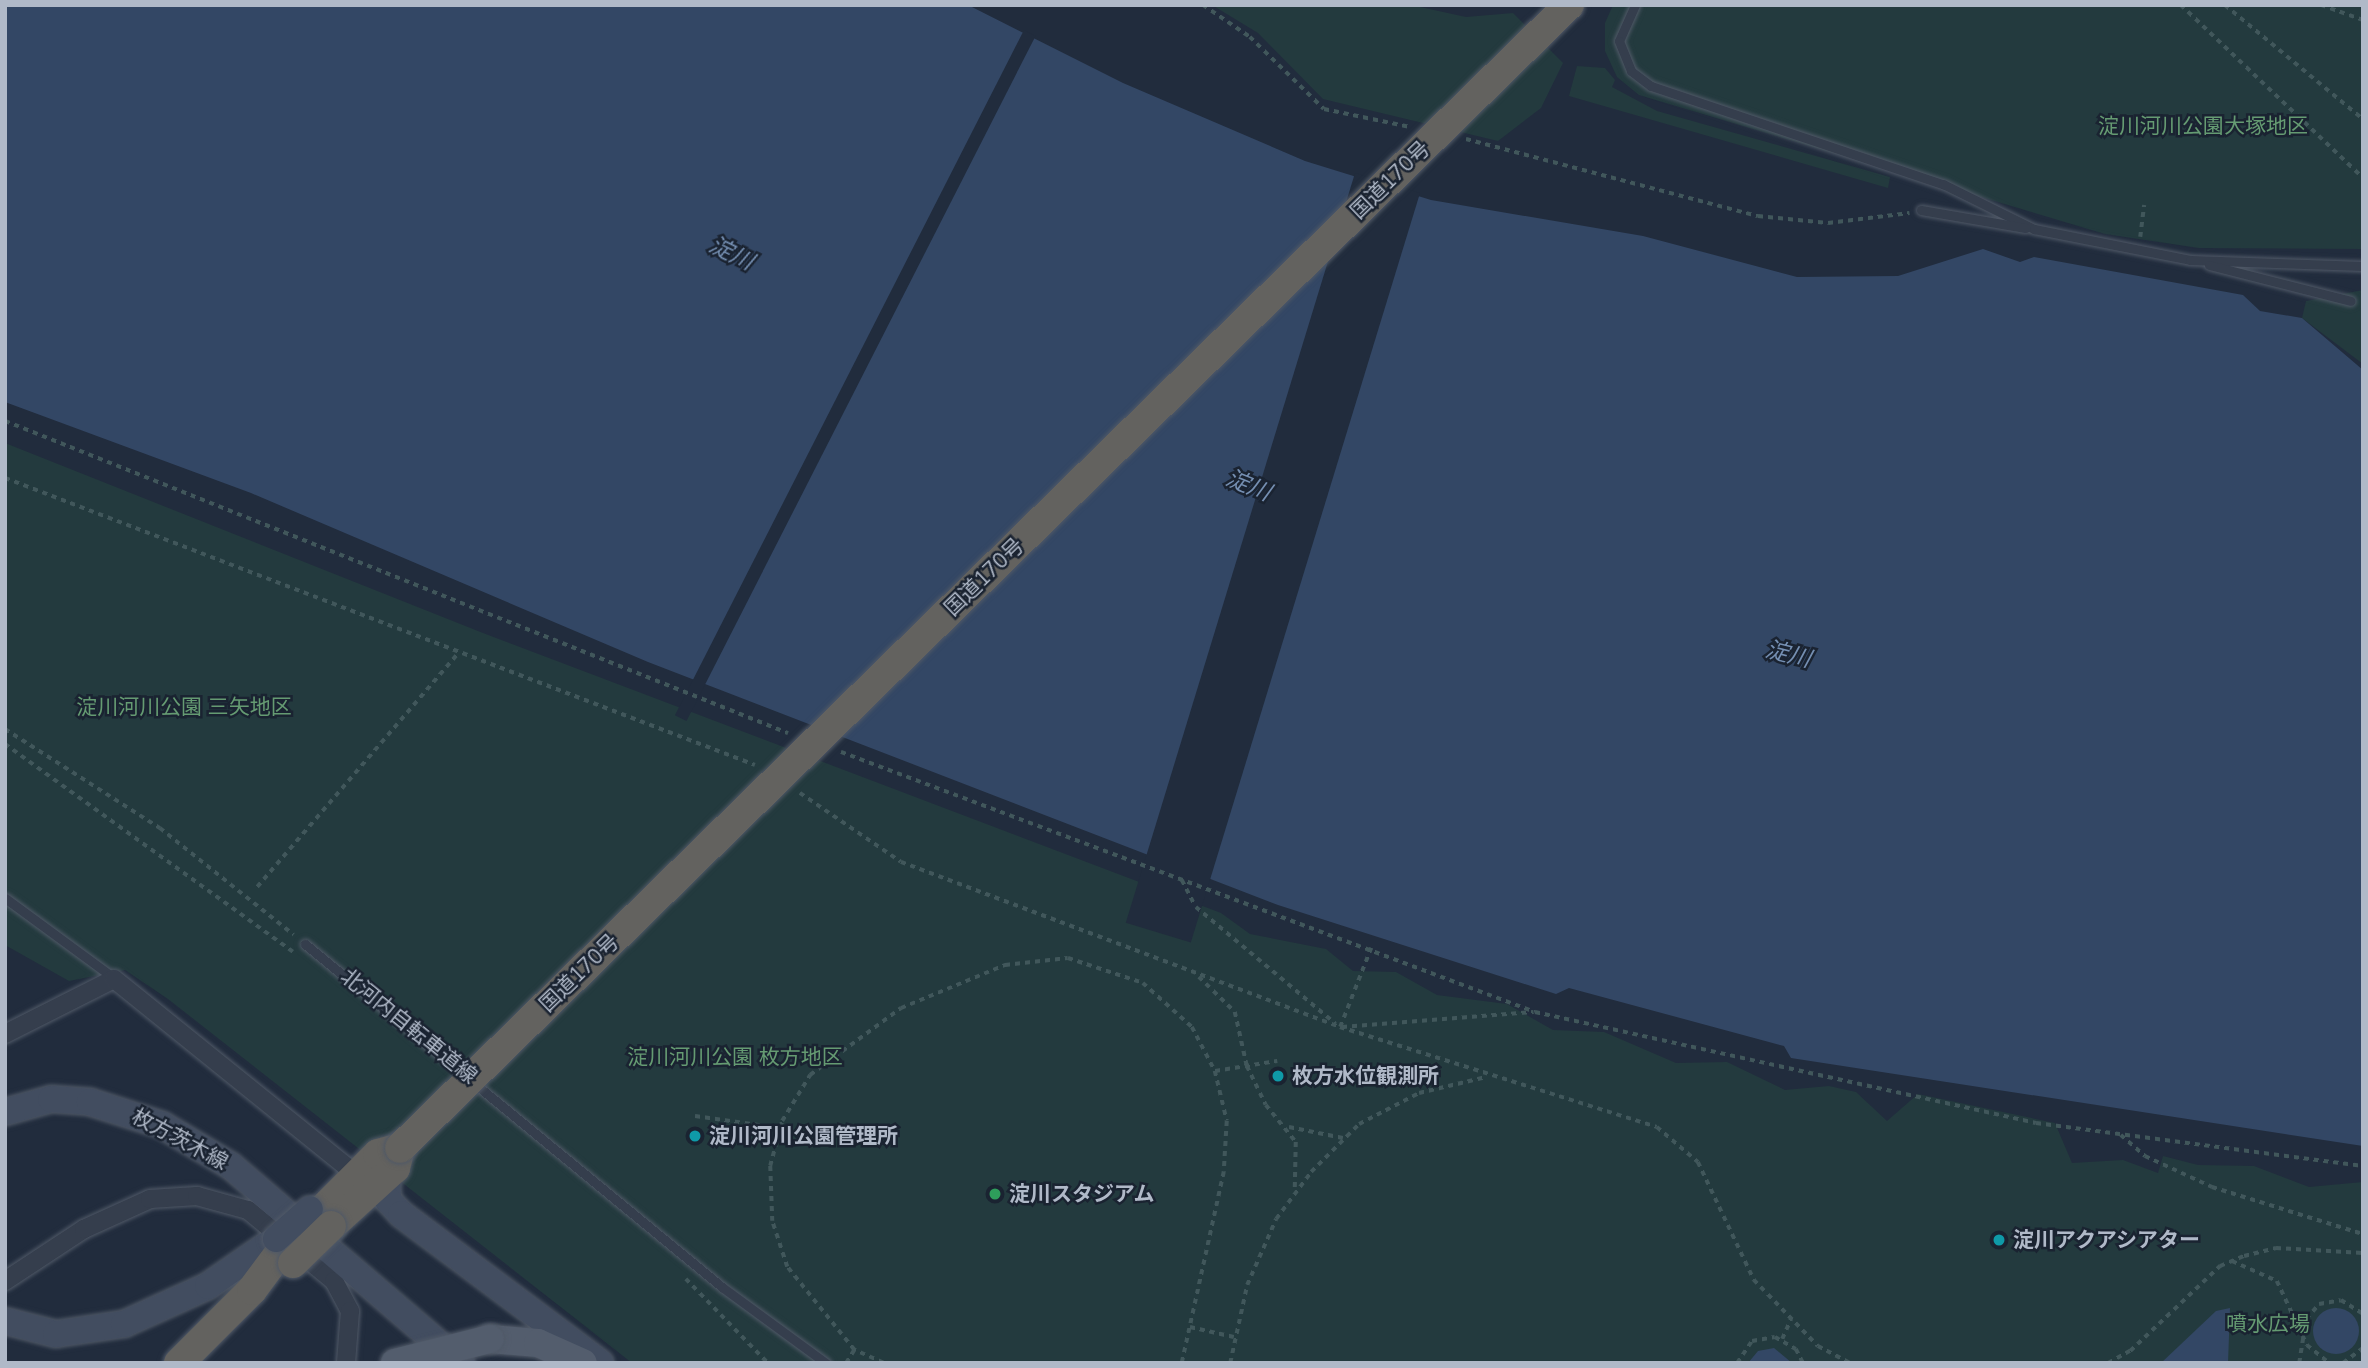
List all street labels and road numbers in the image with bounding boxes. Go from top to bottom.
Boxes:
street label: 国道170号 [1345,136,1435,224]
street label: 国道170号 [939,533,1029,621]
street label: 国道170号 [534,929,624,1017]
street label: 北河内自転車道線 [336,963,482,1089]
street label: 枚方茨木線 [128,1103,232,1175]

